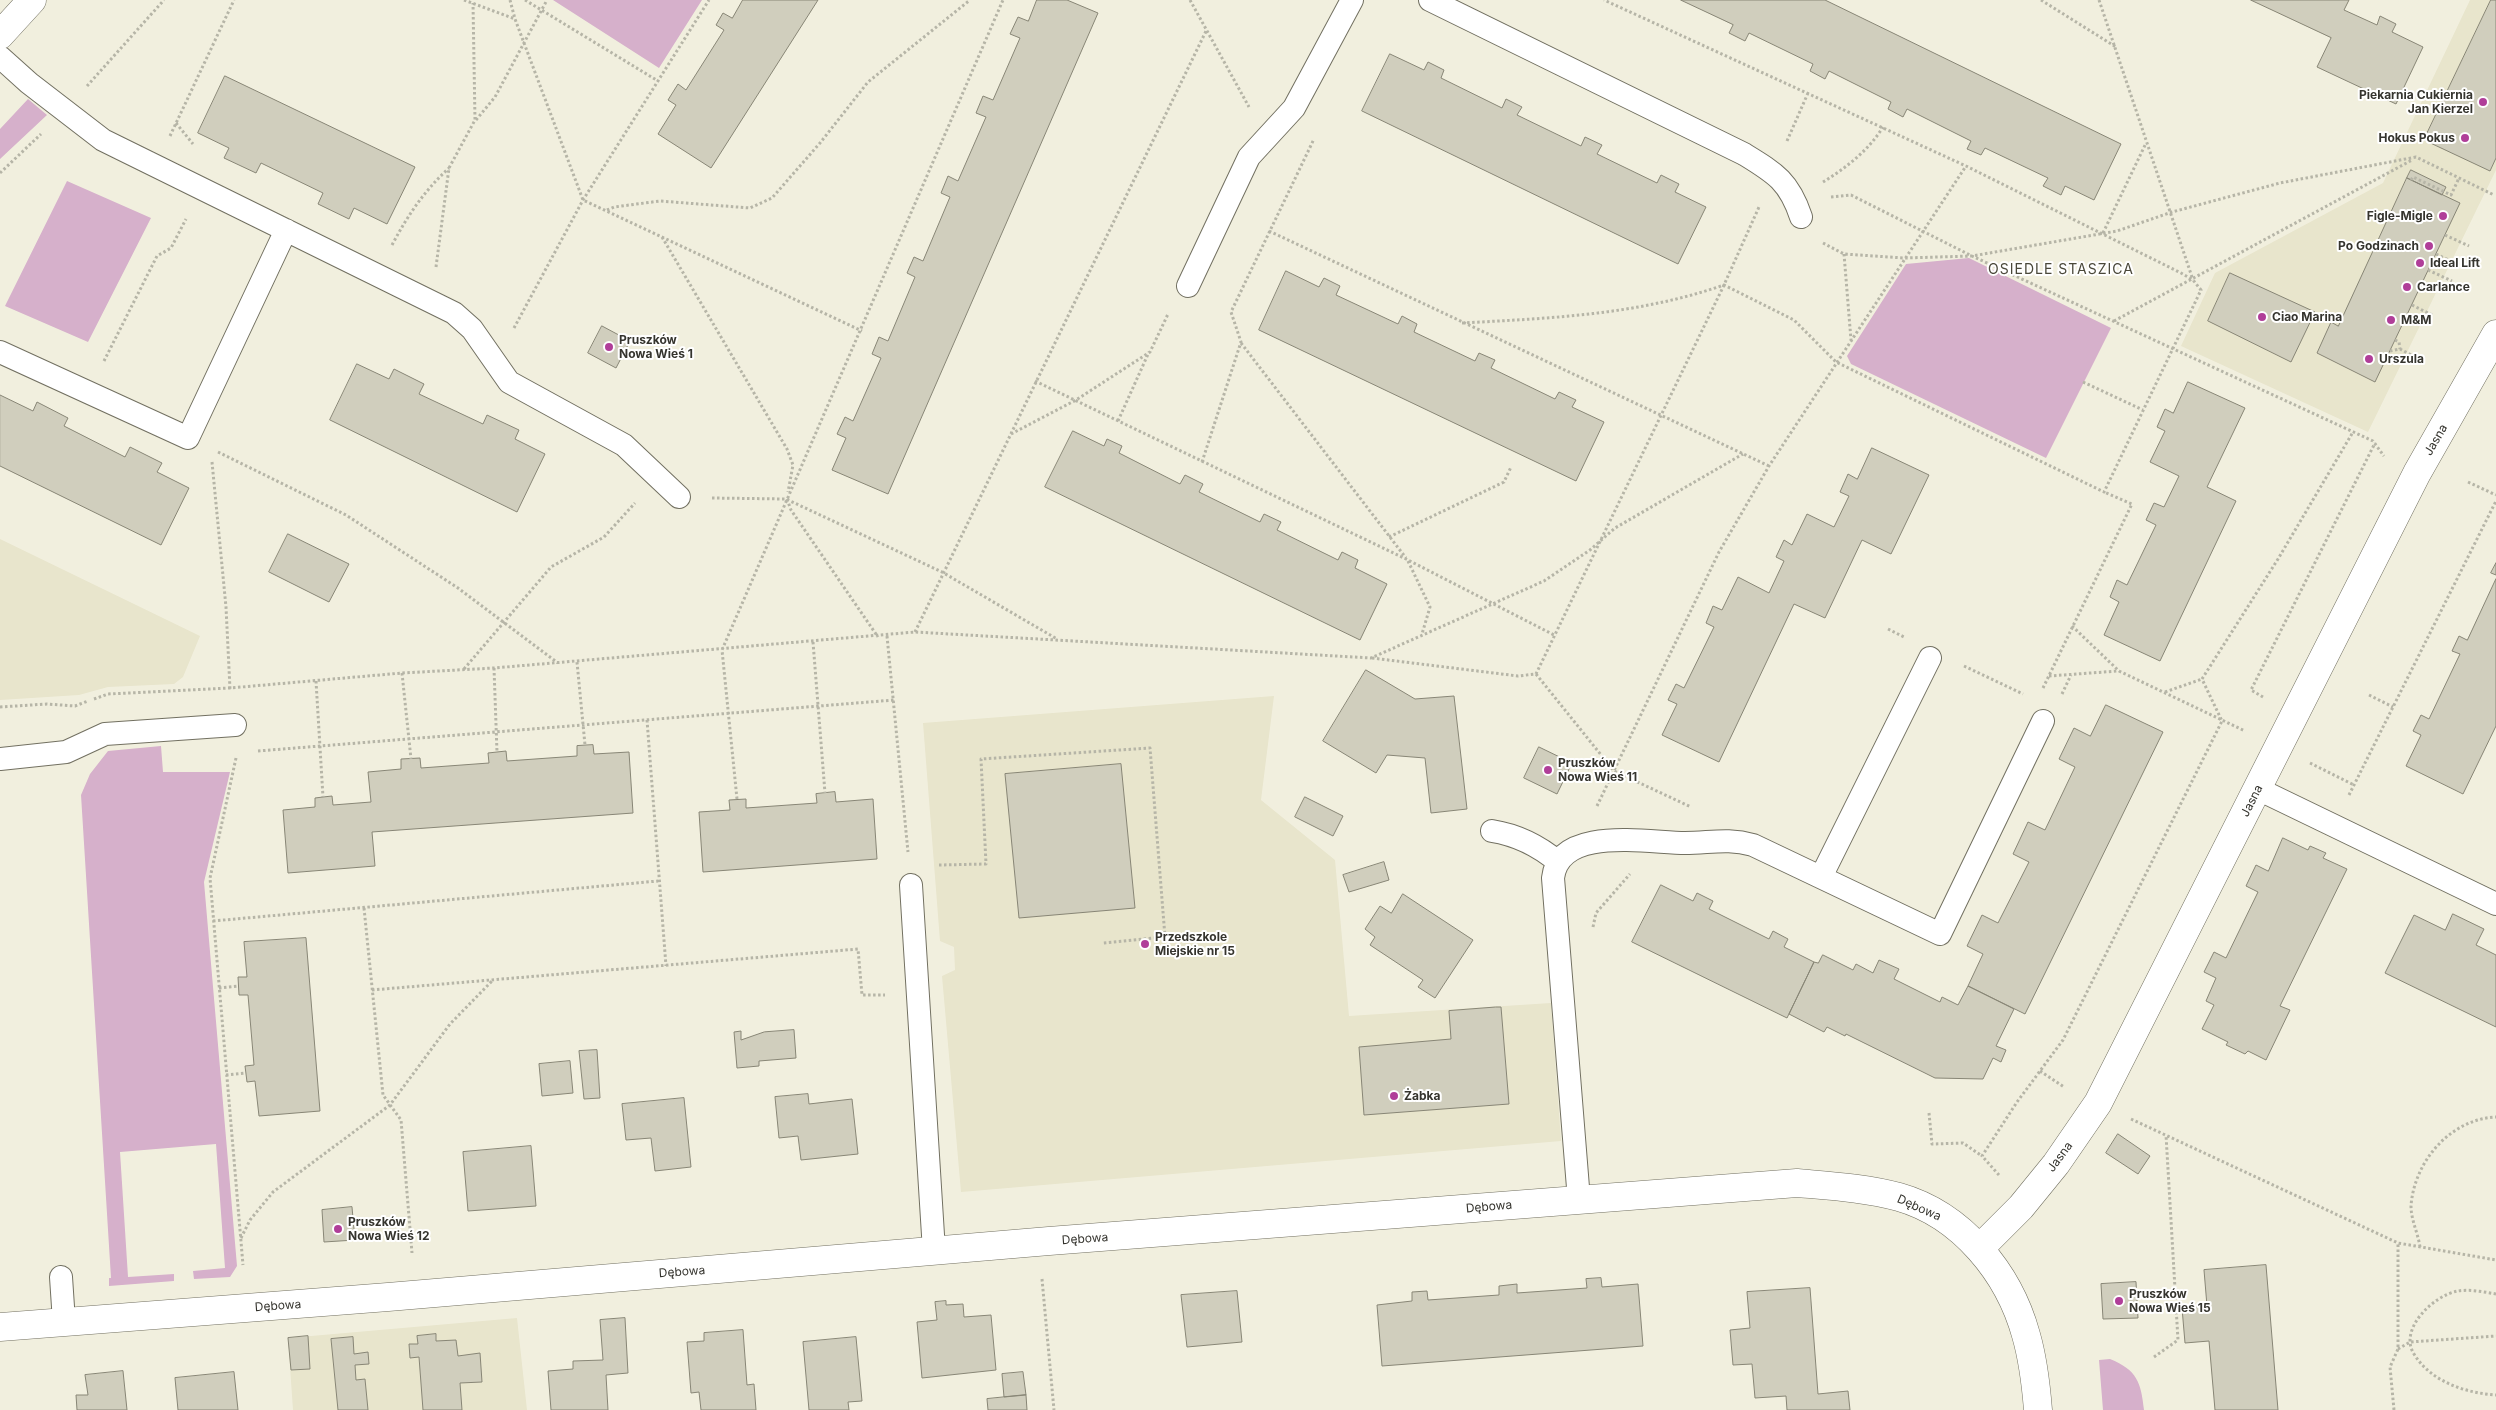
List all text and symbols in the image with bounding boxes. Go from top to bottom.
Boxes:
place label: Piekarnia Cukiernia Jan Kierzel [2359,88,2473,116]
marker: Piekarnia Cukiernia Jan Kierzel [2477,96,2489,108]
place label: Hokus Pokus [2378,131,2455,145]
marker: Hokus Pokus [2459,132,2471,144]
place label: Figle-Migle [2367,209,2433,223]
marker: Figle-Migle [2437,210,2449,222]
place label: Po Godzinach [2338,239,2419,253]
marker: Po Godzinach [2423,240,2435,252]
place label: Ideal Lift [2430,256,2480,270]
marker: Ideal Lift [2414,257,2426,269]
district label: OSIEDLE STASZICA [1986,262,2136,278]
place label: Carlance [2417,280,2470,294]
marker: Carlance [2401,281,2413,293]
place label: Ciao Marina [2272,310,2342,324]
marker: Ciao Marina [2256,311,2268,323]
place label: M&M [2401,313,2431,327]
marker: M&M [2385,314,2397,326]
place label: Pruszków Nowa Wieś 1 [619,333,693,361]
marker: Pruszków Nowa Wieś 1 [603,341,615,353]
place label: Urszula [2379,352,2424,366]
marker: Urszula [2363,353,2375,365]
street label: Jasna [2421,422,2451,458]
place label: Pruszków Nowa Wieś 11 [1558,756,1637,784]
marker: Pruszków Nowa Wieś 11 [1542,764,1554,776]
street label: Jasna [2238,783,2266,819]
place label: Przedszkole Miejskie nr 15 [1155,930,1235,958]
marker: Przedszkole Miejskie nr 15 [1139,938,1151,950]
place label: Żabka [1404,1089,1440,1103]
marker: Żabka [1388,1090,1400,1102]
street label: Jasna [2044,1139,2076,1175]
street label: Dębowa [1895,1192,1943,1224]
street label: Dębowa [1465,1198,1513,1216]
place label: Pruszków Nowa Wieś 12 [348,1215,429,1243]
marker: Pruszków Nowa Wieś 12 [332,1223,344,1235]
street label: Dębowa [1061,1230,1109,1248]
street label: Dębowa [658,1263,706,1281]
place label: Pruszków Nowa Wieś 15 [2129,1287,2211,1315]
marker: Pruszków Nowa Wieś 15 [2113,1295,2125,1307]
street label: Dębowa [254,1297,302,1315]

